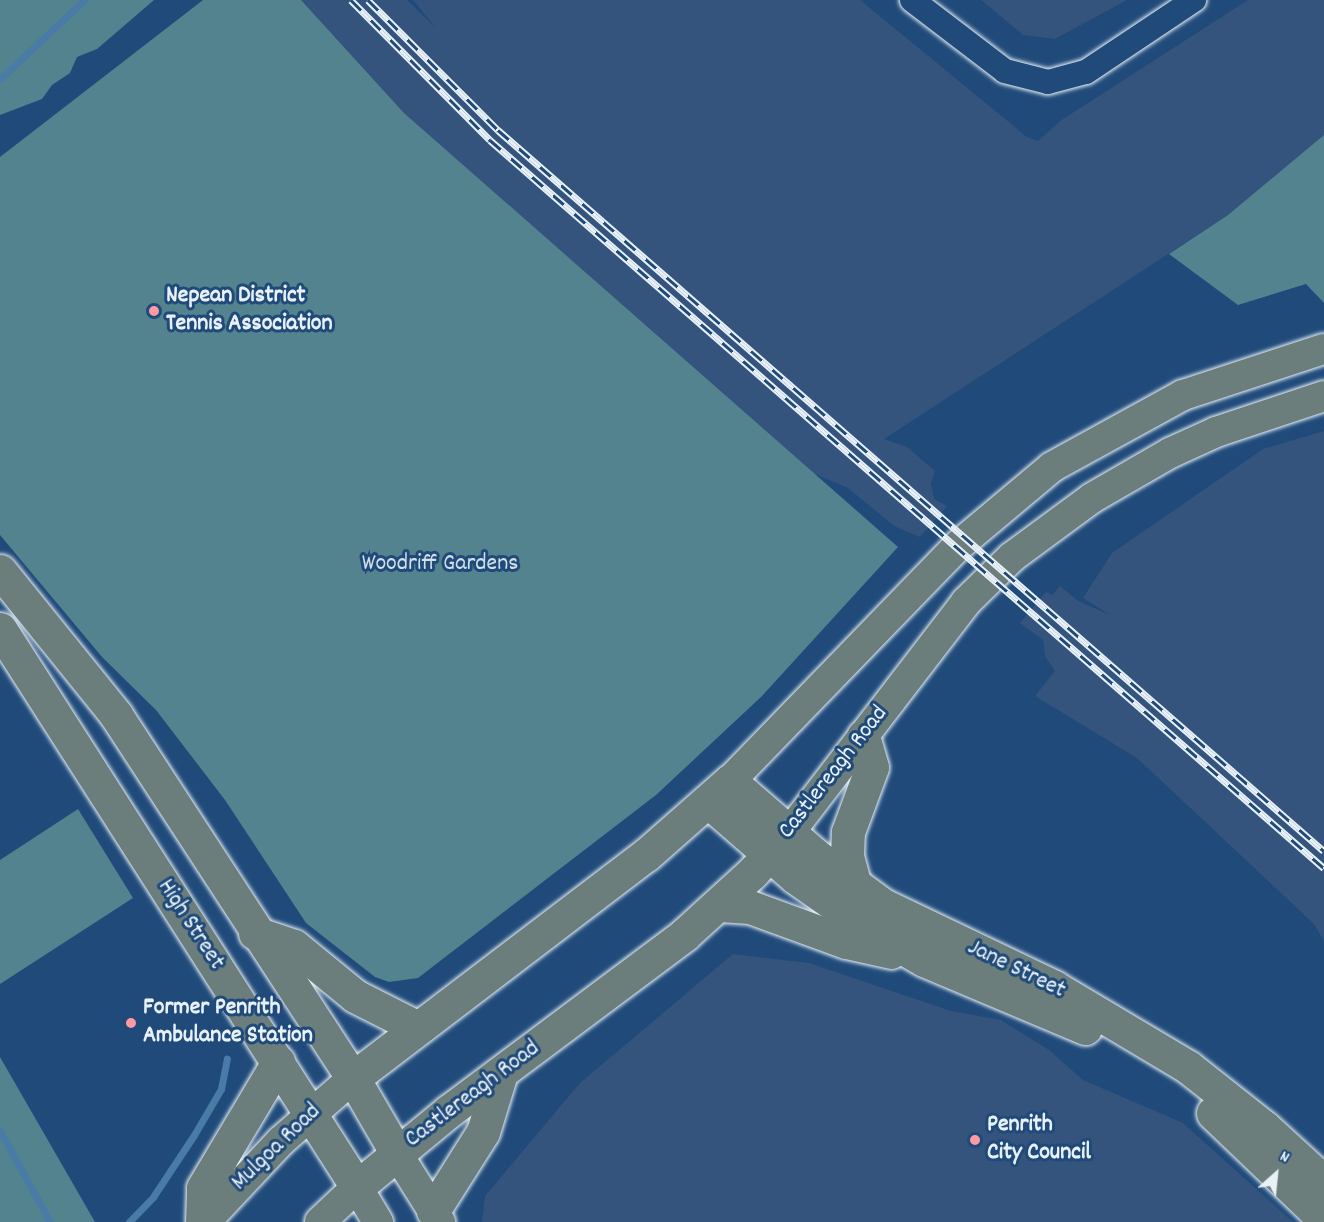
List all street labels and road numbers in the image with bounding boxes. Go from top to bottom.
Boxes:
street label: Castlereagh Road [773,701,895,845]
street label: High Street [150,874,230,976]
street label: Jane Street [962,934,1070,1006]
street label: Castlereagh Road [400,1035,546,1155]
street label: Mulgoa Road [226,1098,328,1198]

